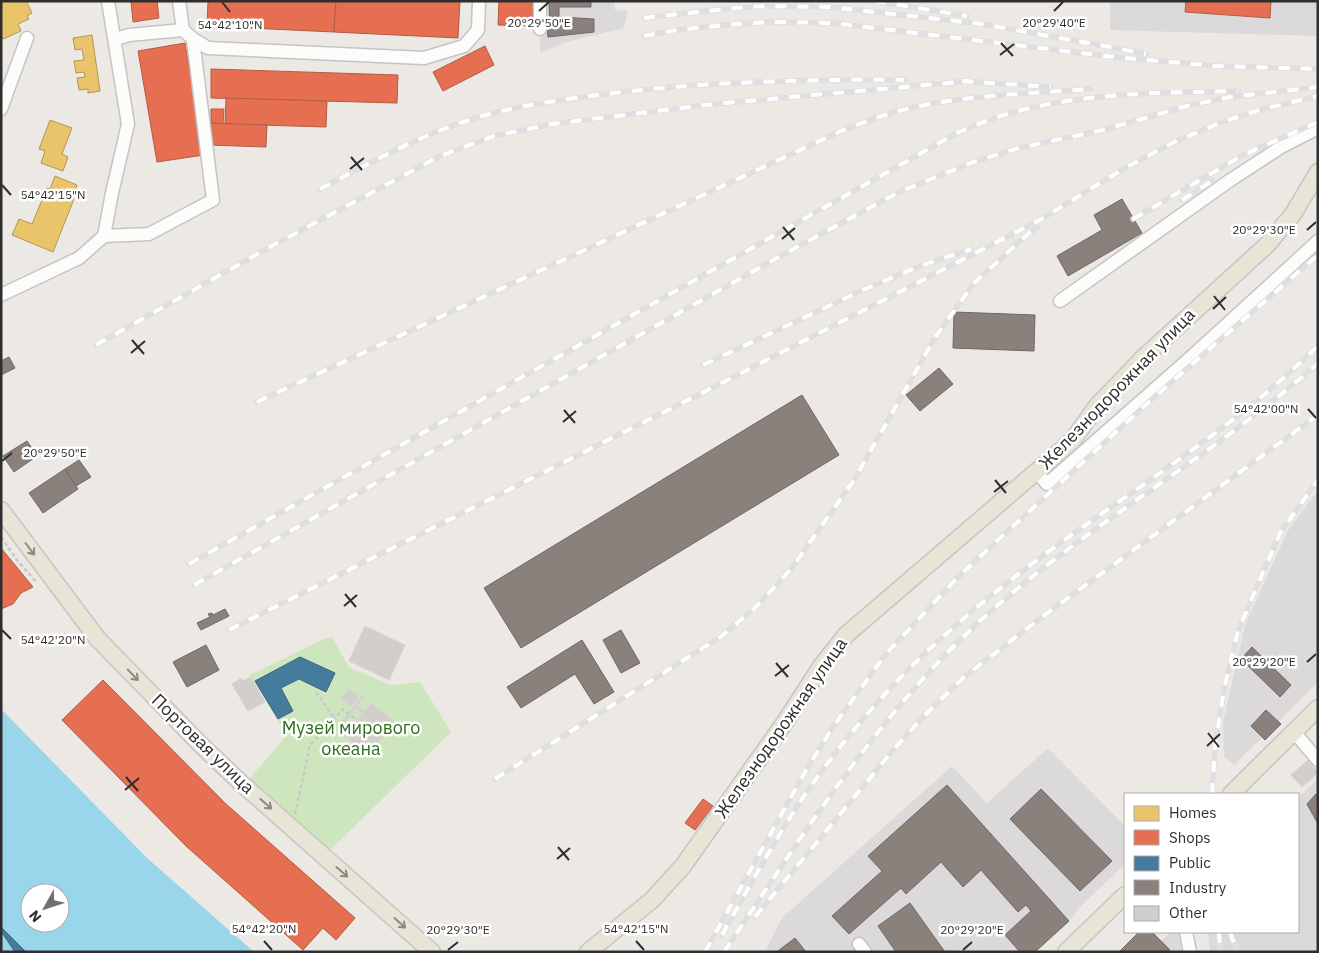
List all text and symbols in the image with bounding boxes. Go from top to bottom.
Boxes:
text: 20°29'50"E [507,15,571,30]
text: 20°29'40"E [1022,15,1086,30]
text: 54°42'10"N [197,17,263,32]
text: 54°42'15"N [20,187,86,202]
text: 20°29'30"E [1232,222,1296,237]
street label: Железнодорожная улица [1033,303,1200,474]
text: 54°42'00"N [1233,401,1299,416]
text: 20°29'50"E [23,445,87,460]
one-way arrow [25,542,36,555]
text: 54°42'20"N [20,632,86,647]
street label: Железнодорожная улица [709,633,852,823]
text: 20°29'20"E [1232,654,1296,669]
one-way arrow [127,669,139,681]
street label: Портовая улица [147,689,260,799]
park label: Музей мирового океана [282,716,420,760]
legend [1124,793,1299,933]
one-way arrow [259,799,272,810]
text: Homes [1169,803,1217,822]
text: Shops [1169,828,1211,847]
text: Public [1169,853,1211,872]
one-way arrow [335,866,348,877]
text: Industry [1169,878,1227,897]
north arrow [20,883,70,933]
text: Other [1169,903,1208,922]
text: N [25,907,45,926]
one-way arrow [393,917,406,929]
text: 54°42'20"N [231,921,297,936]
text: 54°42'15"N [603,921,669,936]
text: 20°29'30"E [426,922,490,937]
text: 20°29'20"E [940,922,1004,937]

